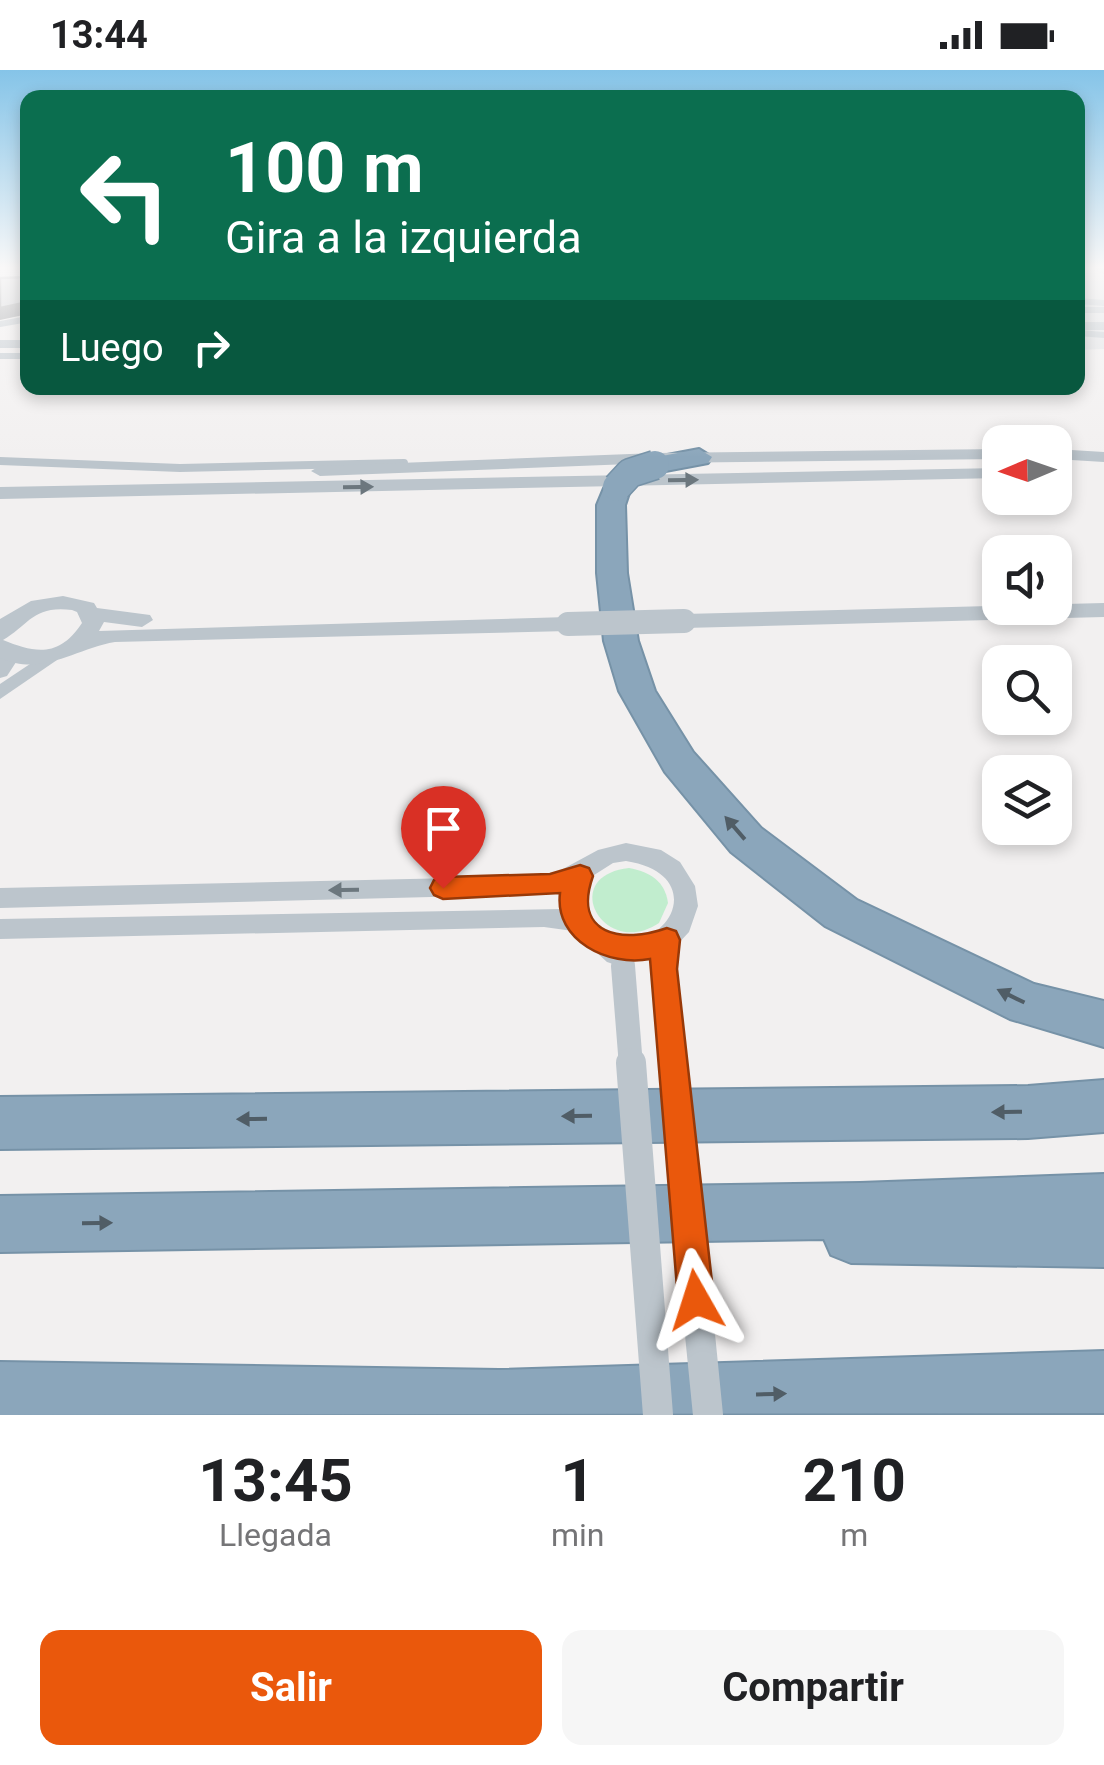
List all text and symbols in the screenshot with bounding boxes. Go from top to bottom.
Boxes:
text: 13:44 [50,13,148,57]
text: 100 m [225,127,424,209]
icon: left [60,130,190,260]
text: Gira a la izquierda [225,211,582,264]
icon: right [184,320,239,375]
text: Luego [60,326,164,370]
north arrow [982,425,1072,515]
map controls [982,425,1072,845]
one-way arrow [667,471,699,487]
one-way arrow [343,478,375,494]
button: sound [982,535,1072,625]
button: search [982,645,1072,735]
button: layers [982,755,1072,845]
pin [401,786,486,889]
icon: arrive [416,801,471,856]
one-way arrow [725,816,747,841]
one-way arrow [327,882,359,898]
one-way arrow [996,988,1025,1005]
one-way arrow [990,1104,1022,1120]
one-way arrow [560,1108,592,1124]
one-way arrow [235,1112,267,1128]
one-way arrow [82,1214,114,1230]
position arrow [644,1248,748,1352]
one-way arrow [756,1385,788,1401]
text: 13:45 [198,1445,353,1516]
text: 1 [560,1445,595,1516]
text: 210 [803,1445,906,1516]
text: Llegada [219,1516,332,1554]
text: min [551,1516,604,1554]
text: m [840,1516,868,1554]
button: Salir [40,1630,542,1745]
button: Compartir [562,1630,1064,1745]

